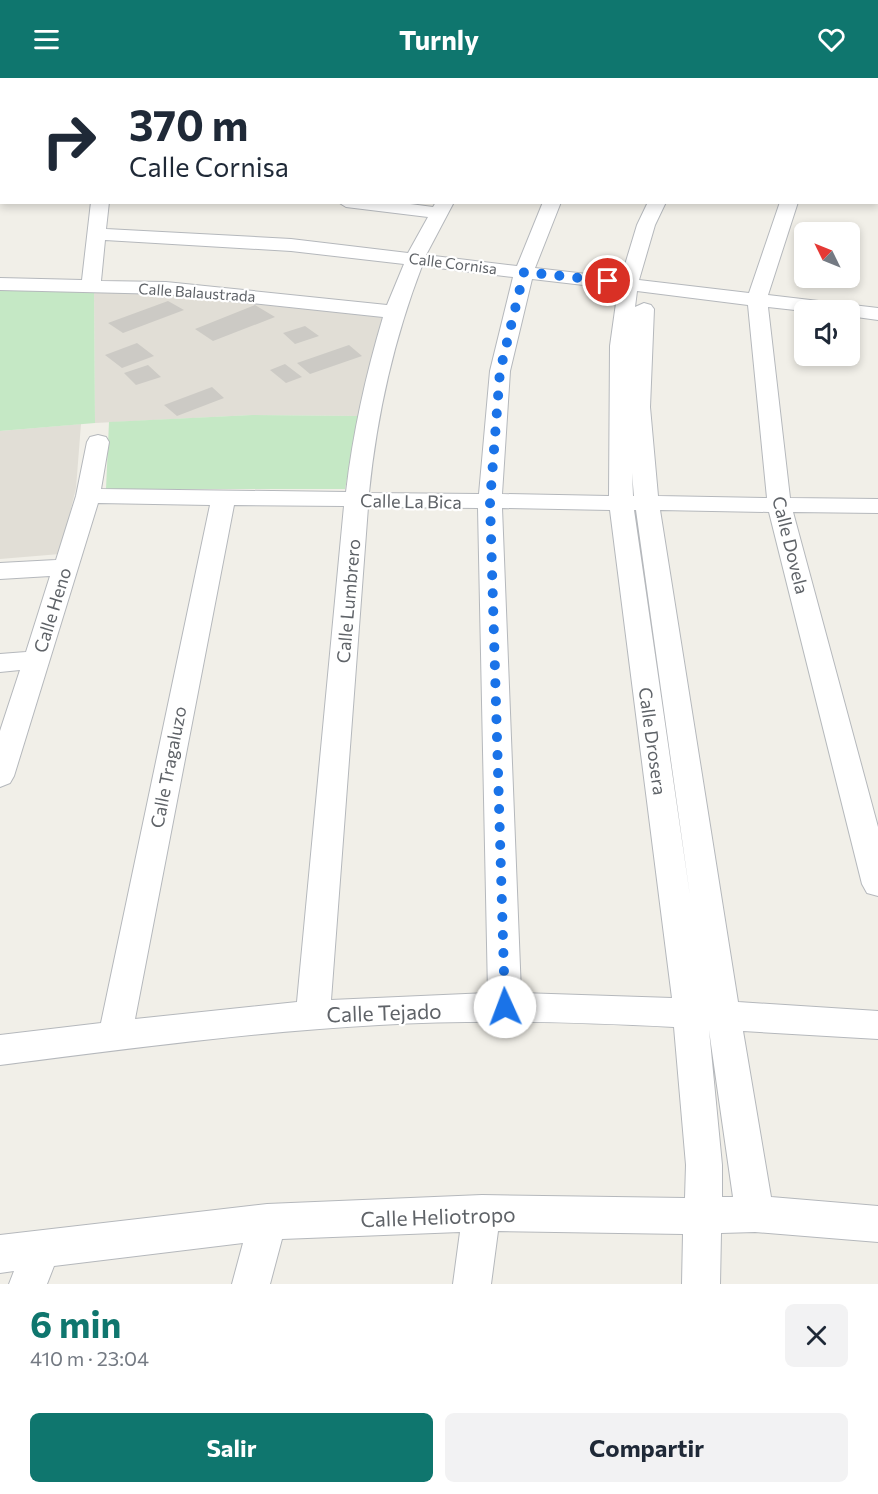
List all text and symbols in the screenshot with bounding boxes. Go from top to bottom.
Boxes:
icon: menu [30,23,63,56]
text: Turnly [399,23,479,56]
icon: heart [815,23,848,56]
text: 370 m [129,98,248,150]
icon: right [30,102,108,180]
text: Calle Cornisa [129,150,289,183]
north arrow [794,222,860,288]
map controls [794,222,860,366]
street label: Calle Cornisa [408,249,498,277]
pin [582,255,633,306]
icon: arrive [591,264,624,297]
street label: Calle Balaustrada [138,279,256,305]
button: sound [794,300,860,366]
street label: Calle La Bica [360,489,462,513]
street label: Calle Dovela [768,494,814,596]
street label: Calle Lumbrero [332,538,364,664]
street label: Calle Heno [29,565,75,655]
street label: Calle Drosera [635,686,671,796]
street label: Calle Tragaluzo [145,704,191,830]
position arrow [473,975,537,1039]
street label: Calle Tejado [326,997,442,1027]
street label: Calle Heliotropo [360,1201,516,1231]
text: 6 min [30,1301,121,1345]
button: close [785,1304,848,1367]
text: 410 m · 23:04 [30,1346,149,1370]
button: Salir [30,1413,433,1482]
button: Compartir [445,1413,848,1482]

